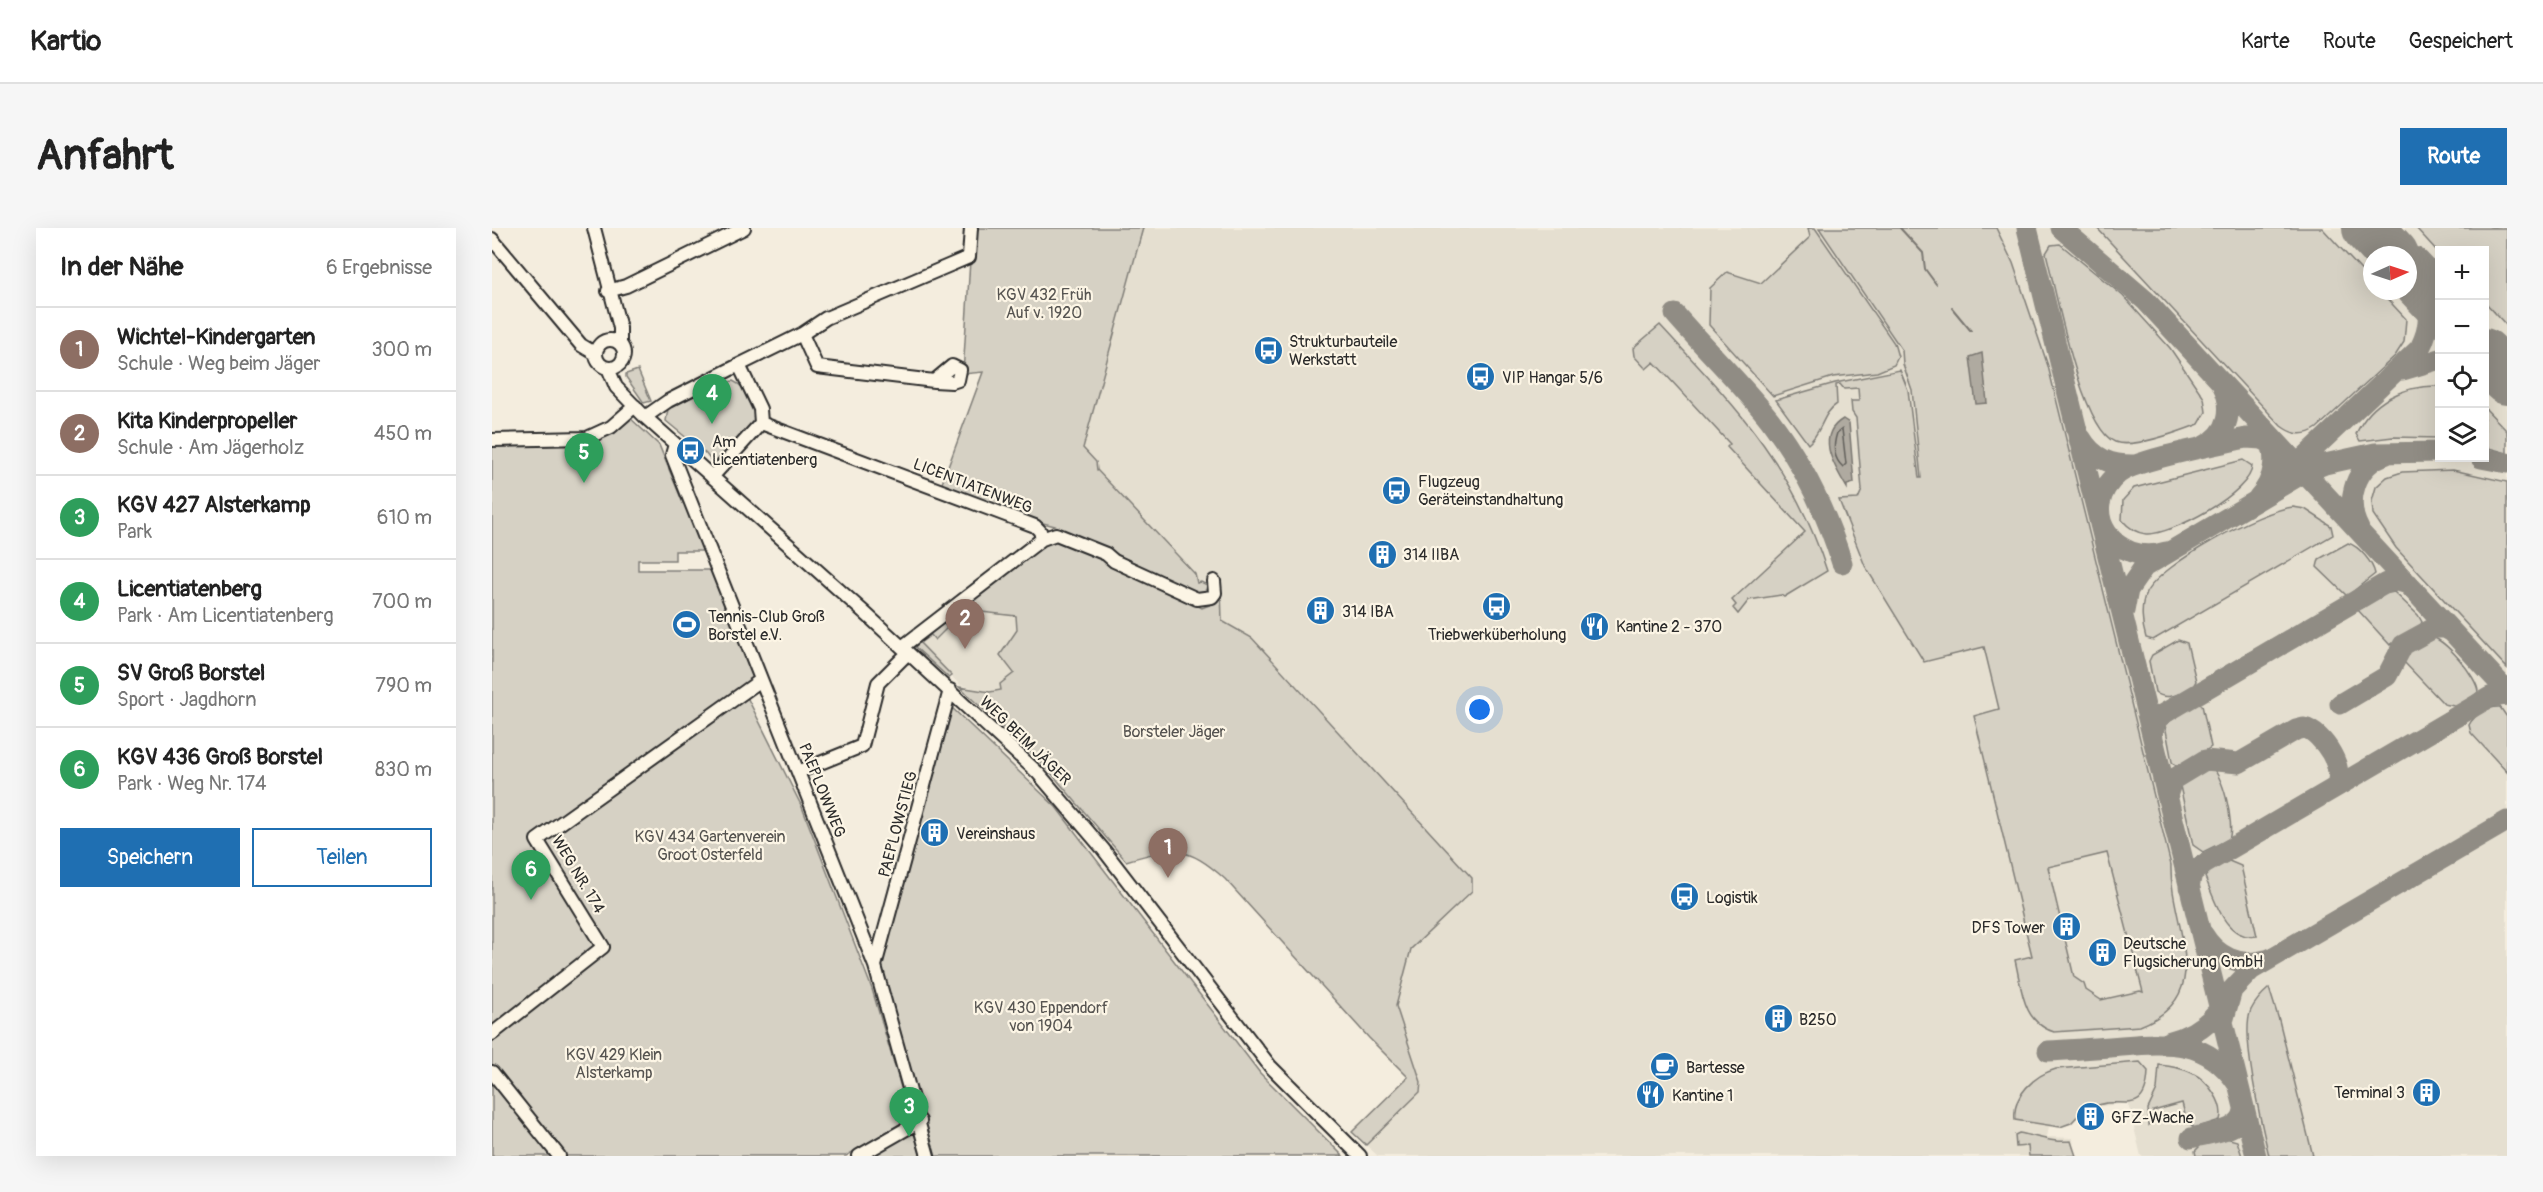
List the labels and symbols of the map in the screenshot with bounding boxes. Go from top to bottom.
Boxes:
north arrow [2363,246,2417,300]
park label: KGV 432 Früh Auf v. 1920 [996,285,1092,323]
place label: Strukturbauteile Werkstatt [1289,332,1397,370]
bus stop icon: Strukturbauteile Werkstatt [1252,334,1284,366]
bus stop icon: VIP Hangar 5/6 [1465,361,1497,393]
place label: VIP Hangar 5/6 [1502,368,1603,388]
pin: 4 [692,374,732,424]
place label: Am Licentiatenberg [712,432,817,470]
pin: 5 [564,434,604,483]
bus stop icon: Am Licentiatenberg [675,434,707,466]
street label: LICENTIATENWEG [910,454,1035,518]
place label: Flugzeug Geräteinstandhaltung [1418,472,1563,510]
bus stop icon: Flugzeug Geräteinstandhaltung [1381,474,1413,506]
building icon: 314 IIBA [1366,538,1398,570]
place label: 314 IIBA [1403,545,1459,565]
bus stop icon: Triebwerküberholung [1481,590,1513,622]
building icon: 314 IBA [1305,595,1337,627]
pin: 2 [946,600,984,649]
place label: 314 IBA [1342,602,1394,622]
place label: Tennis-Club Groß Borstel e.V. [708,607,825,645]
sports icon: Tennis-Club Groß Borstel e.V. [671,609,703,641]
restaurant icon: Kantine 2 - 370 [1579,610,1611,642]
place label: Kantine 2 - 370 [1616,617,1722,637]
place label: Triebwerküberholung [1428,625,1566,645]
street label: WEG BEIM JÄGER [975,692,1075,789]
your location [1465,695,1494,724]
park label: Borsteler Jäger [1123,722,1226,742]
street label: PAEPLOWWEG [794,740,850,841]
street label: PAEPLOWSTIEG [874,769,922,880]
building icon: Vereinshaus [919,817,951,849]
place label: Vereinshaus [956,824,1035,844]
park label: KGV 434 Gartenverein Groot Osterfeld [634,827,786,865]
pin: 1 [1148,828,1188,878]
street label: WEG NR. 174 [547,832,609,917]
pin: 6 [512,850,550,900]
bus stop icon: Logistik [1669,881,1701,913]
place label: Logistik [1706,888,1758,908]
building icon: DFS Tower [2050,911,2082,943]
place label: DFS Tower [1972,918,2045,938]
place label: Deutsche Flugsicherung GmbH [2123,934,2263,972]
building icon: Deutsche Flugsicherung GmbH [2086,936,2118,968]
park label: KGV 430 Eppendorf von 1904 [974,998,1109,1036]
building icon: B250 [1762,1003,1794,1035]
place label: B250 [1799,1010,1837,1030]
park label: KGV 429 Klein Alsterkamp [566,1045,662,1083]
cafe icon: Bartesse [1649,1051,1681,1083]
place label: Bartesse [1686,1058,1745,1078]
building icon: Terminal 3 [2410,1076,2442,1108]
restaurant icon: Kantine 1 [1635,1079,1667,1111]
place label: Terminal 3 [2334,1083,2405,1103]
place label: Kantine 1 [1672,1086,1733,1106]
pin: 3 [890,1088,928,1137]
building icon: GFZ-Wache [2074,1101,2106,1133]
place label: GFZ-Wache [2111,1108,2194,1128]

